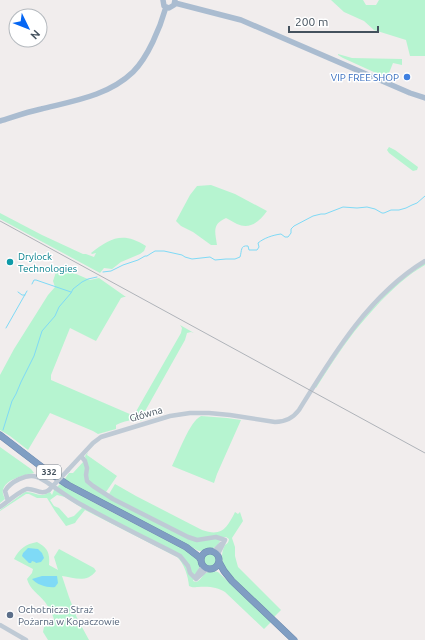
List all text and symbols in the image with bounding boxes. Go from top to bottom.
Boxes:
north arrow [8,8,48,48]
scale bar [289,8,378,34]
text: 200 m [295,15,328,28]
text: N [28,28,43,42]
place label: VIP FREE SHOP [331,72,399,83]
marker: VIP FREE SHOP [402,72,412,82]
place label: Drylock Technologies [18,251,77,274]
marker: Drylock Technologies [5,257,15,267]
street label: Główna [128,404,164,424]
road number: 332 [37,465,61,479]
place label: Ochotnicza Straż Pożarna w Kopaczowie [18,604,120,627]
marker: Ochotnicza Straż Pożarna w Kopaczowie [5,610,15,620]

